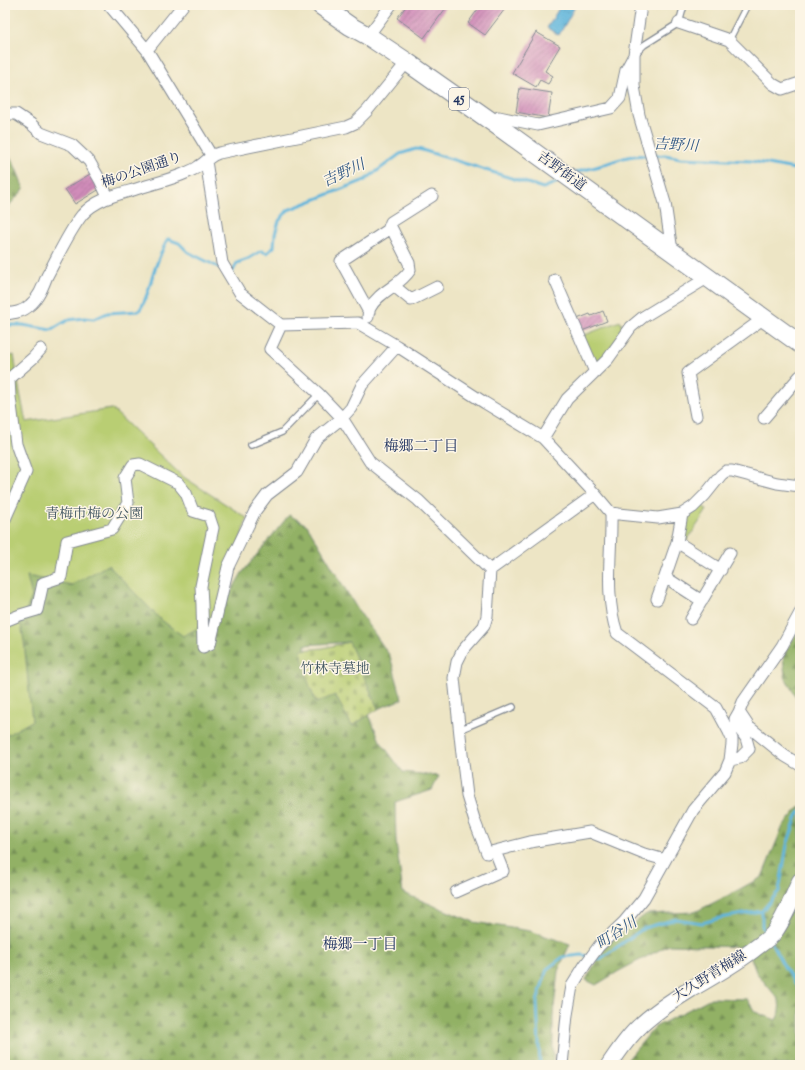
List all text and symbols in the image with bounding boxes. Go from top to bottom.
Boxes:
road number: 45 [449,88,469,110]
water label: 吉野川 [653,134,701,158]
street label: 吉野街道 [532,147,590,197]
street label: 梅の公園通り [99,148,185,194]
water label: 吉野川 [319,154,371,193]
district label: 梅郷二丁目 [383,437,459,458]
park label: 青梅市梅の公園 [45,505,143,525]
park label: 竹林寺墓地 [300,660,370,680]
water label: 町谷川 [592,912,643,955]
district label: 梅郷一丁目 [322,935,398,956]
street label: 大久野青梅線 [669,946,751,1008]

